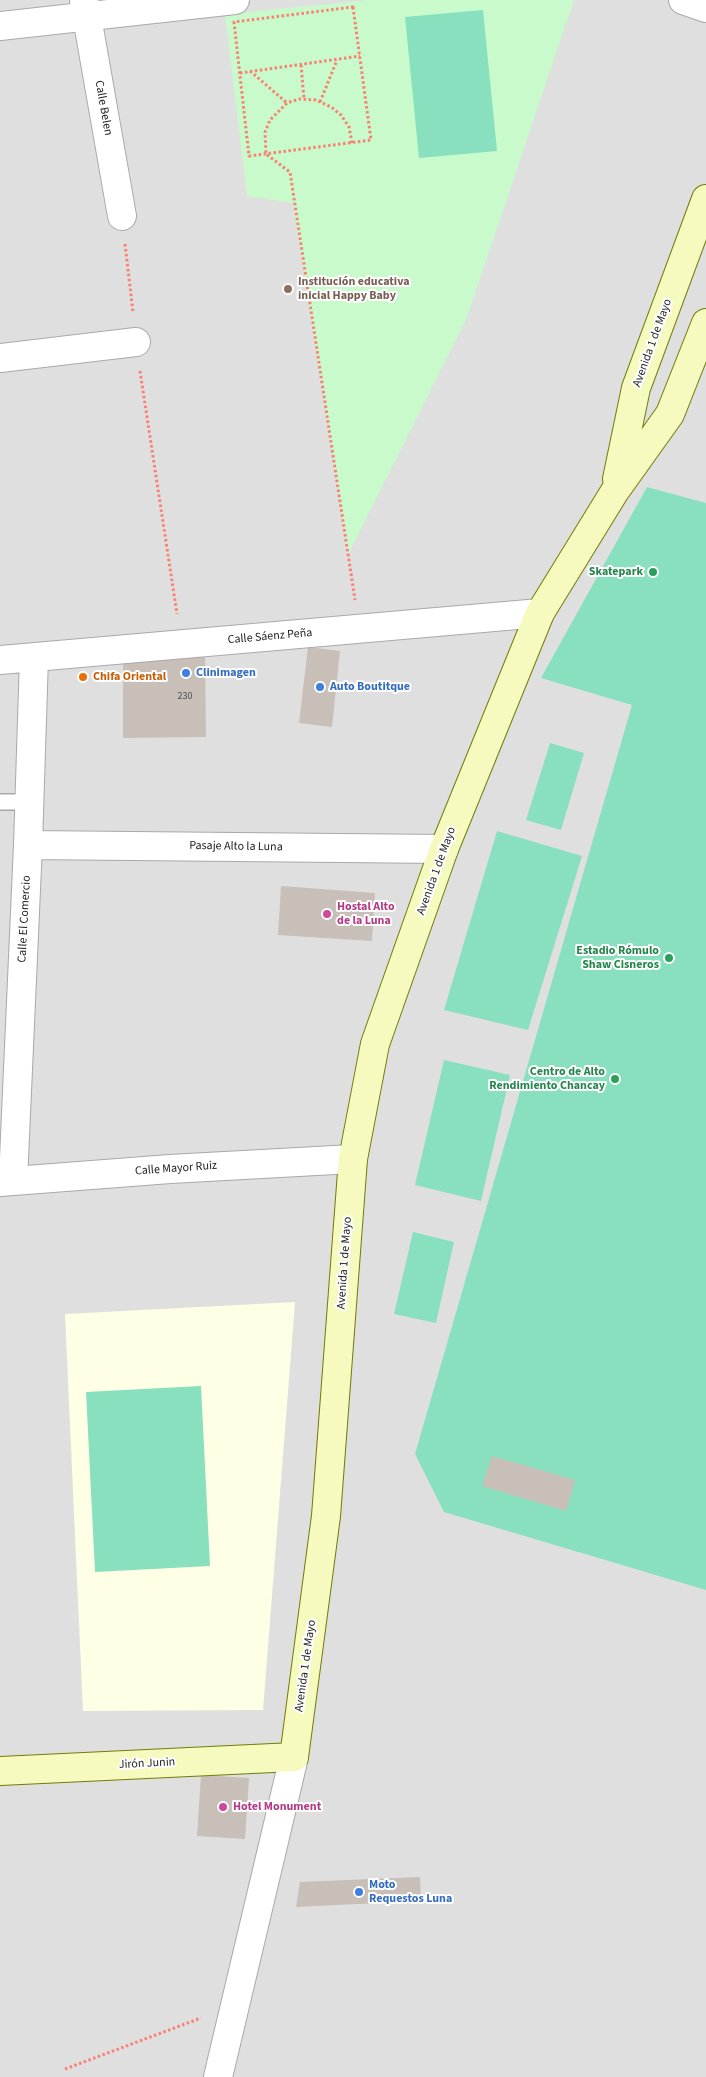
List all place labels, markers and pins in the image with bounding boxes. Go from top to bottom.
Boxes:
place label: Institución educativa inicial Happy Baby [298,275,410,303]
marker: Institución educativa inicial Happy Baby [282,283,294,295]
place label: Skatepark [589,565,643,579]
marker: Skatepark [647,566,659,578]
place label: Clinimagen [196,666,256,680]
marker: Clinimagen [180,667,192,679]
place label: Chifa Oriental [93,670,166,684]
marker: Chifa Oriental [77,671,89,683]
place label: Auto Boutitque [330,680,410,694]
marker: Auto Boutitque [314,681,326,693]
place label: Hostal Alto de la Luna [337,900,395,928]
marker: Hostal Alto de la Luna [321,908,333,920]
place label: Estadio Rómulo Shaw Cisneros [576,944,659,972]
marker: Estadio Rómulo Shaw Cisneros [663,952,675,964]
place label: Centro de Alto Rendimiento Chancay [489,1065,605,1093]
marker: Centro de Alto Rendimiento Chancay [609,1073,621,1085]
place label: Hotel Monument [233,1800,321,1814]
marker: Hotel Monument [217,1801,229,1813]
place label: Moto Requestos Luna [369,1878,452,1906]
marker: Moto Requestos Luna [353,1886,365,1898]

